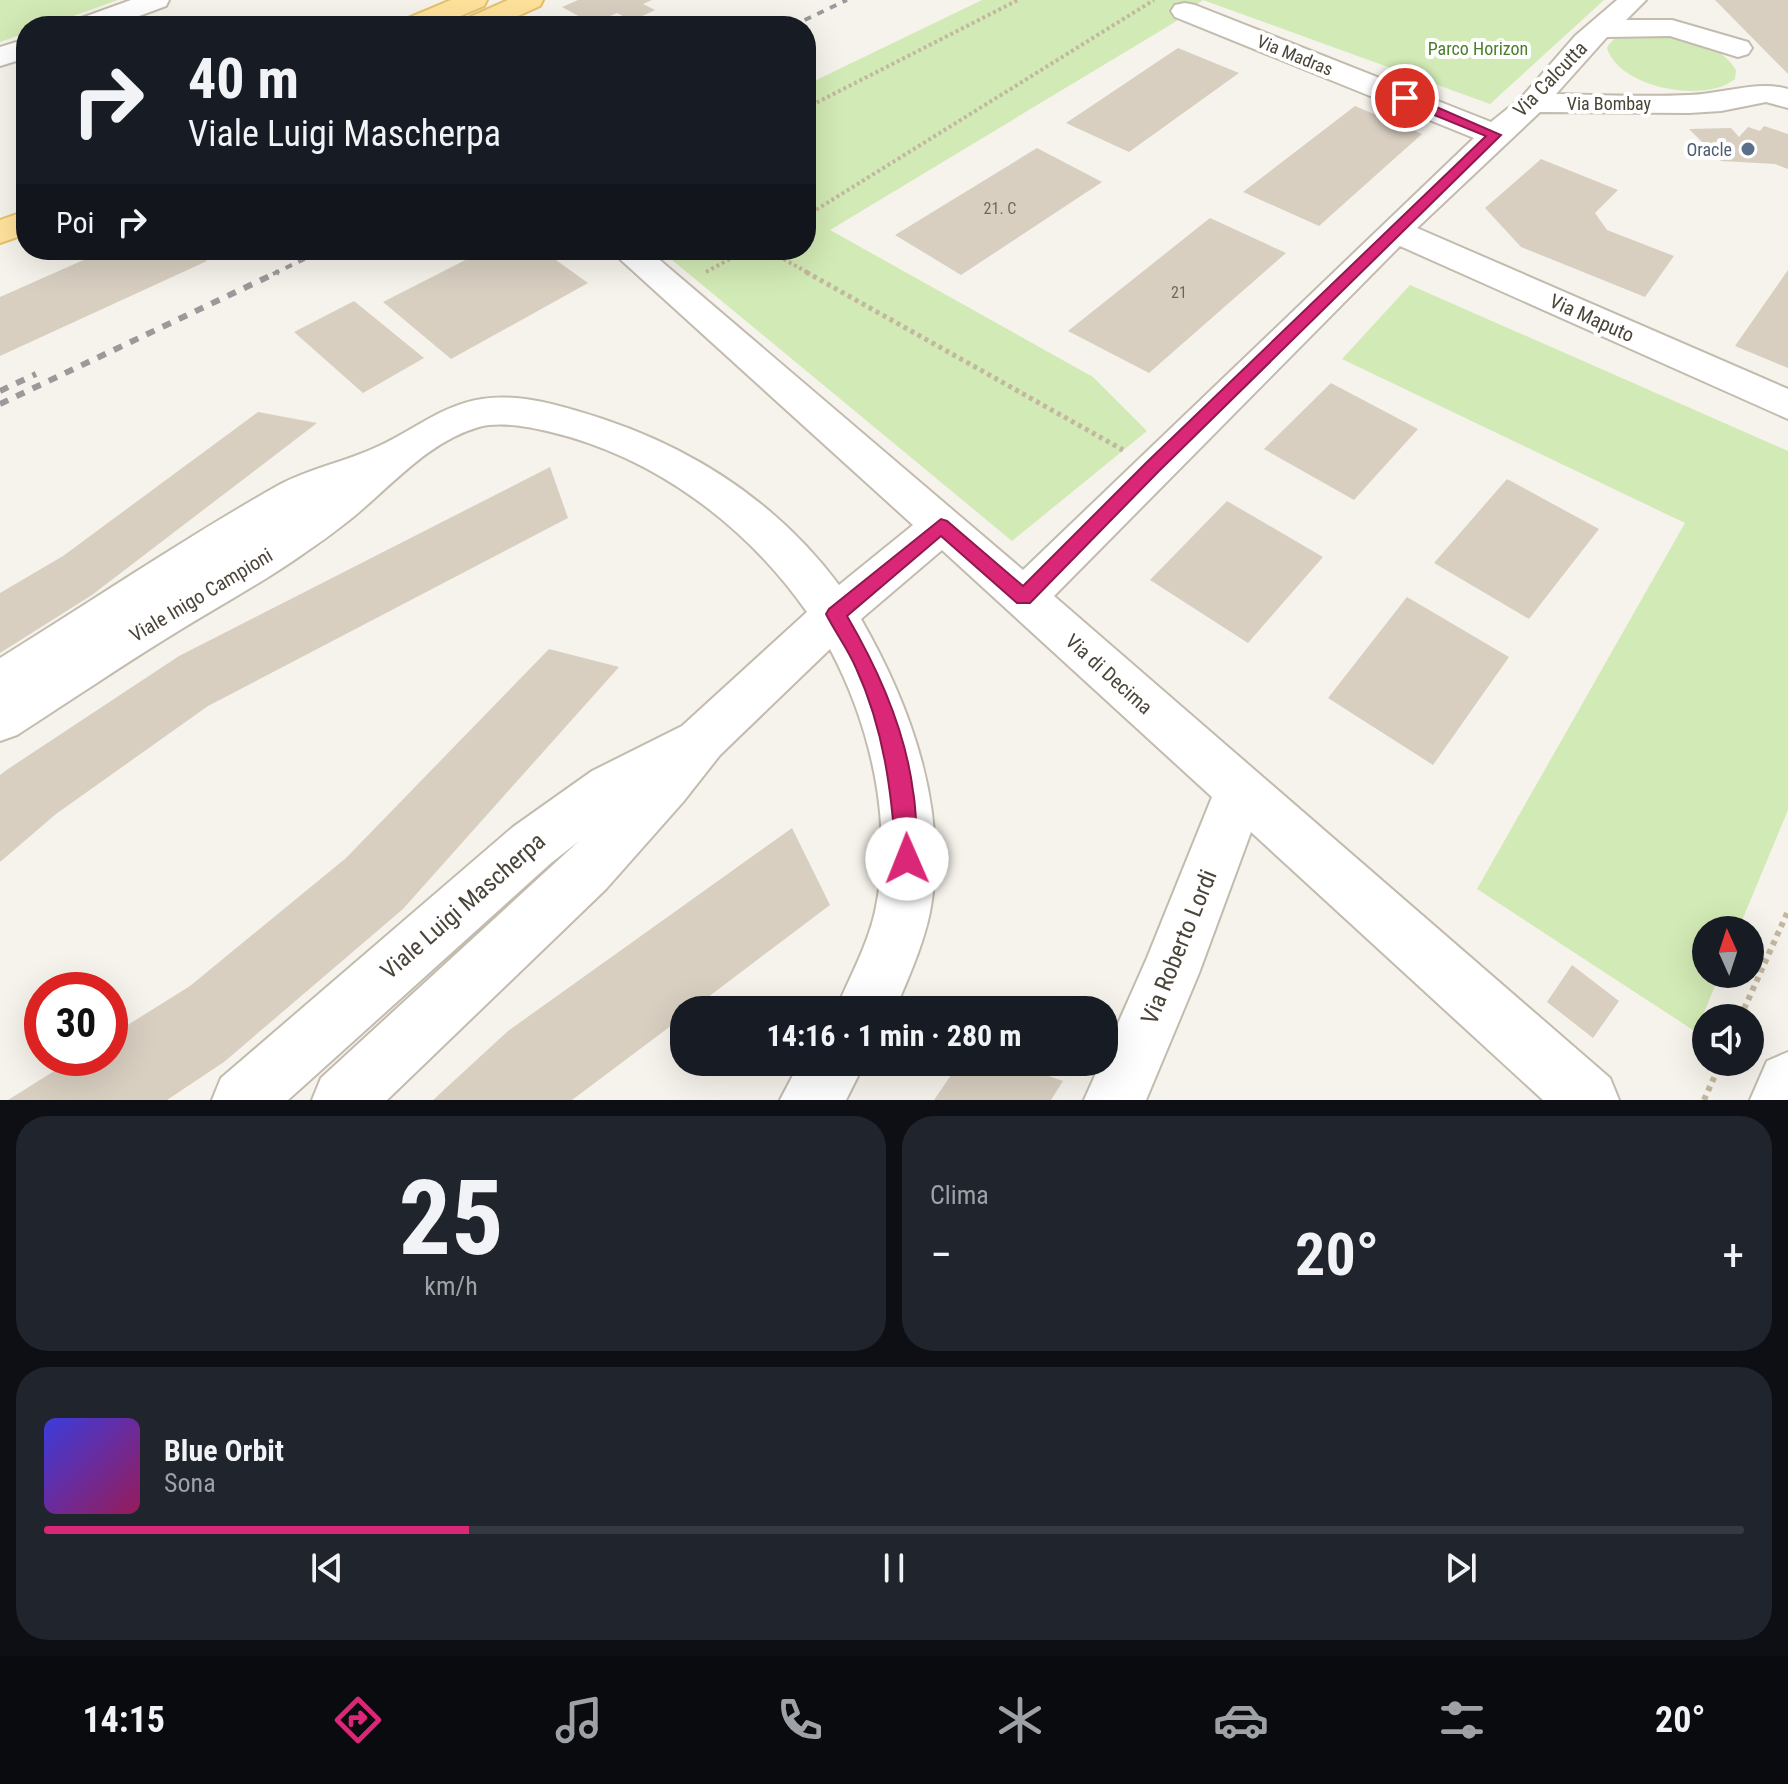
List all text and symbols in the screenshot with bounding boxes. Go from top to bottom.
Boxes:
street label: Via Madras [1254,30,1336,80]
street label: Via Calcutta [1508,36,1592,122]
park label: Parco Horizon [1428,38,1528,59]
text: 40 m [188,46,299,112]
icon: right [56,48,160,152]
pin [1371,64,1439,132]
icon: arrive [1383,76,1427,120]
street label: Via Bombay [1567,93,1652,114]
text: Viale Luigi Mascherpa [188,113,501,155]
place label: Oracle [1687,139,1732,160]
marker: Oracle [1739,140,1757,158]
house number: 21. C [984,199,1016,218]
icon: right [110,200,154,244]
text: Poi [56,205,94,240]
house number: 21 [1171,283,1187,302]
street label: Via Maputo [1546,289,1638,347]
street label: Viale Inigo Campioni [125,543,277,647]
street label: Via di Decima [1061,629,1157,719]
position arrow [865,817,949,901]
street label: Viale Luigi Mascherpa [375,827,551,985]
street label: Via Roberto Lordi [1135,866,1223,1028]
north arrow [1692,916,1764,988]
map controls [1692,916,1764,1076]
speed limit sign: 30 [24,972,128,1076]
button: sound [1692,1004,1764,1076]
text: 14:16 · 1 min · 280 m [767,1018,1021,1053]
text: 25 [398,1158,504,1279]
text: Clima [930,1180,989,1210]
text: 20° [1295,1219,1379,1290]
text: − [930,1229,952,1281]
text: + [1722,1229,1744,1281]
text: km/h [424,1271,478,1301]
text: Blue Orbit [164,1433,284,1468]
text: Sona [164,1468,216,1498]
icon: previous [305,1546,349,1590]
icon: pause [872,1546,916,1590]
icon: next [1439,1546,1483,1590]
icon: directions [330,1692,386,1748]
icon: music [551,1692,607,1748]
icon: phone [772,1692,828,1748]
icon: climate [992,1692,1048,1748]
icon: car [1213,1692,1269,1748]
icon: filters [1434,1692,1490,1748]
text: 14:15 [82,1699,165,1741]
text: 20° [1655,1699,1705,1741]

